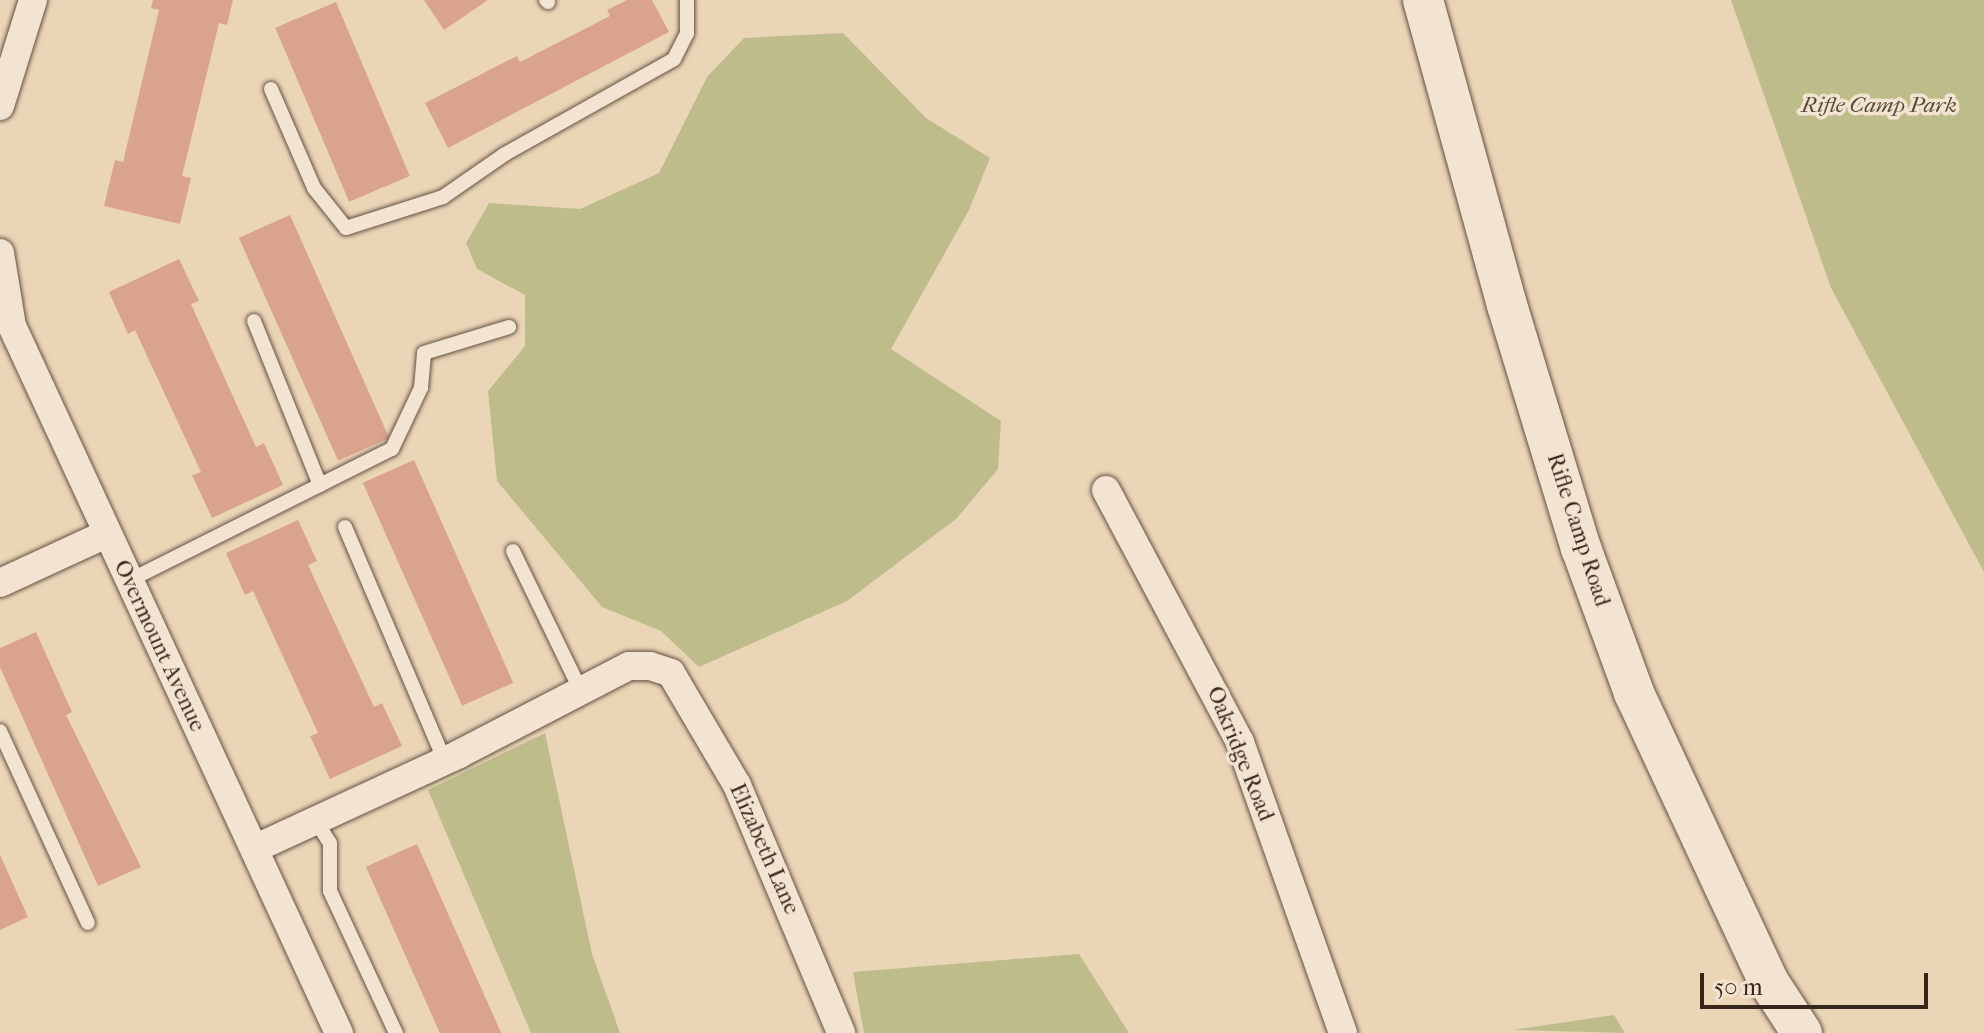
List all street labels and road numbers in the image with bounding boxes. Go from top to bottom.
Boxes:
street label: Rifle Camp Road [1541,450,1615,610]
street label: Overmount Avenue [108,556,210,736]
street label: Oakridge Road [1201,683,1279,825]
street label: Elizabeth Lane [723,780,805,918]

